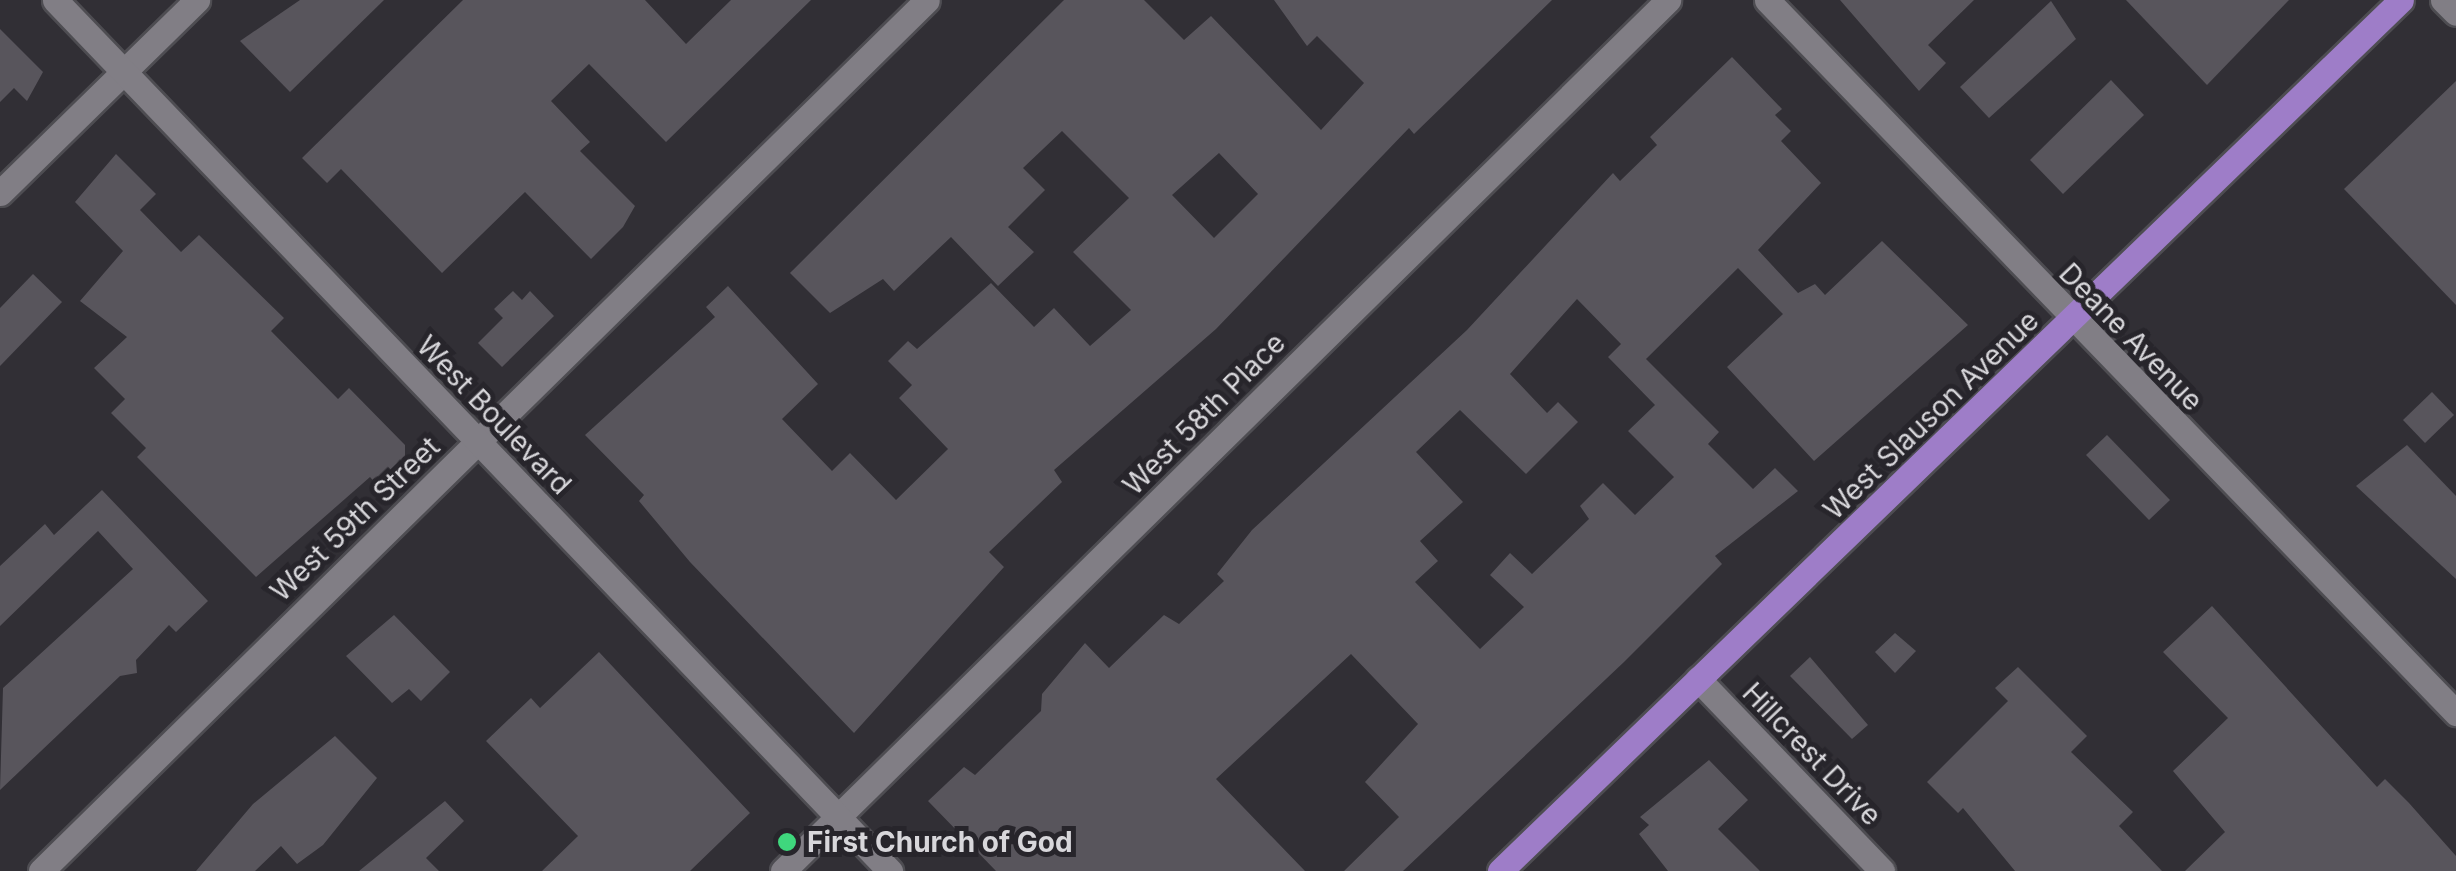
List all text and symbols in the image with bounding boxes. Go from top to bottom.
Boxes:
street label: Deane Avenue [2052,256,2210,418]
street label: West Slauson Avenue [1817,304,2045,526]
street label: West 58th Place [1116,326,1292,502]
street label: West Boulevard [410,329,578,501]
street label: West 59th Street [264,430,446,608]
street label: Hillcrest Drive [1736,676,1888,832]
place label: First Church of God [807,825,1073,859]
marker: First Church of God [776,831,798,853]

